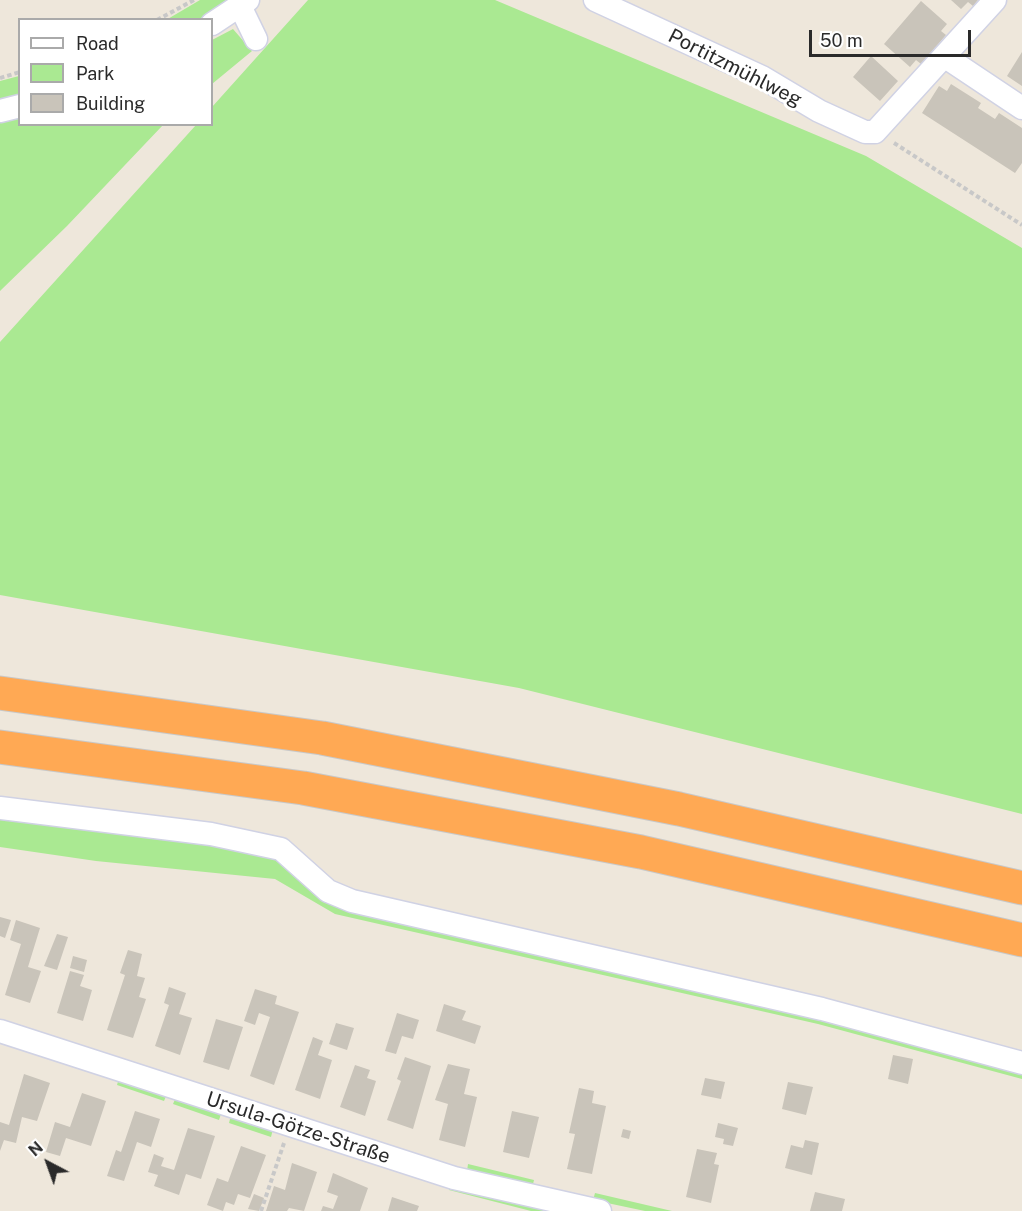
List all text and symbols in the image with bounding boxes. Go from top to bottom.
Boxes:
legend [18,18,213,126]
scale bar [812,18,974,56]
street label: Portitzmühlweg [664,24,806,112]
text: 50 m [820,30,863,51]
text: Road [76,33,119,54]
text: Park [76,63,114,84]
text: Building [76,93,145,114]
street label: Ursula-Götze-Straße [203,1087,393,1169]
north arrow [18,1133,78,1193]
text: N [25,1138,47,1160]

